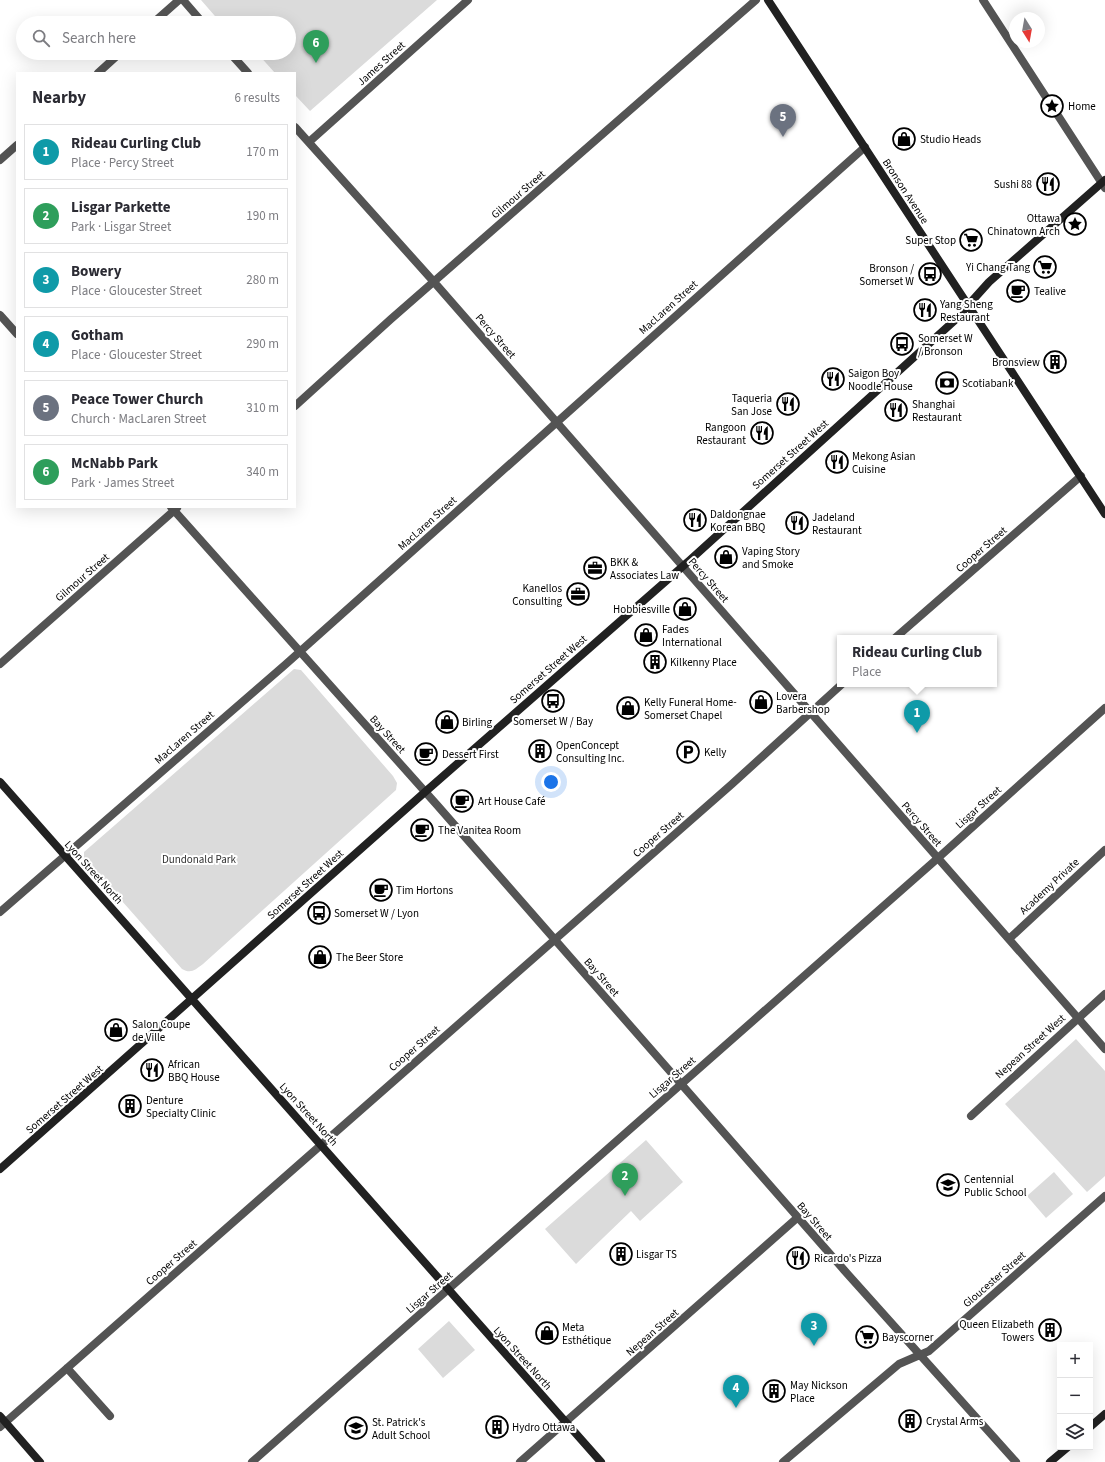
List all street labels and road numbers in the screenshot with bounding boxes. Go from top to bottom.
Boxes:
street label: James Street [354,38,409,89]
street label: Bronson Avenue [879,156,933,227]
street label: Gilmour Street [488,167,549,222]
street label: MacLaren Street [636,277,701,338]
street label: Percy Street [472,311,520,362]
street label: Somerset Street West [749,416,832,493]
street label: MacLaren Street [395,493,460,554]
street label: Cooper Street [953,523,1010,576]
street label: Gilmour Street [52,550,113,605]
street label: Percy Street [685,555,733,606]
street label: Somerset Street West [506,631,590,707]
street label: MacLaren Street [151,707,218,767]
street label: Bay Street [366,712,409,757]
street label: Lisgar Street [952,782,1005,832]
street label: Percy Street [898,799,946,850]
street label: Cooper Street [630,808,687,861]
street label: Lyon Street North [61,837,126,907]
street label: Somerset Street West [264,846,347,923]
street label: Academy Private [1016,854,1083,918]
street label: Bay Street [581,955,623,1000]
street label: Nepean Street West [992,1011,1069,1082]
street label: Cooper Street [386,1022,443,1075]
street label: Lisgar Street [646,1053,699,1102]
street label: Somerset Street West [22,1061,106,1137]
street label: Lyon Street North [276,1079,341,1149]
street label: Bay Street [794,1199,836,1244]
street label: Cooper Street [143,1236,200,1289]
street label: Gloucester Street [960,1248,1029,1311]
street label: Lisgar Street [403,1268,456,1317]
street label: Nepean Street [623,1305,682,1359]
street label: Lyon Street North [490,1323,555,1393]

